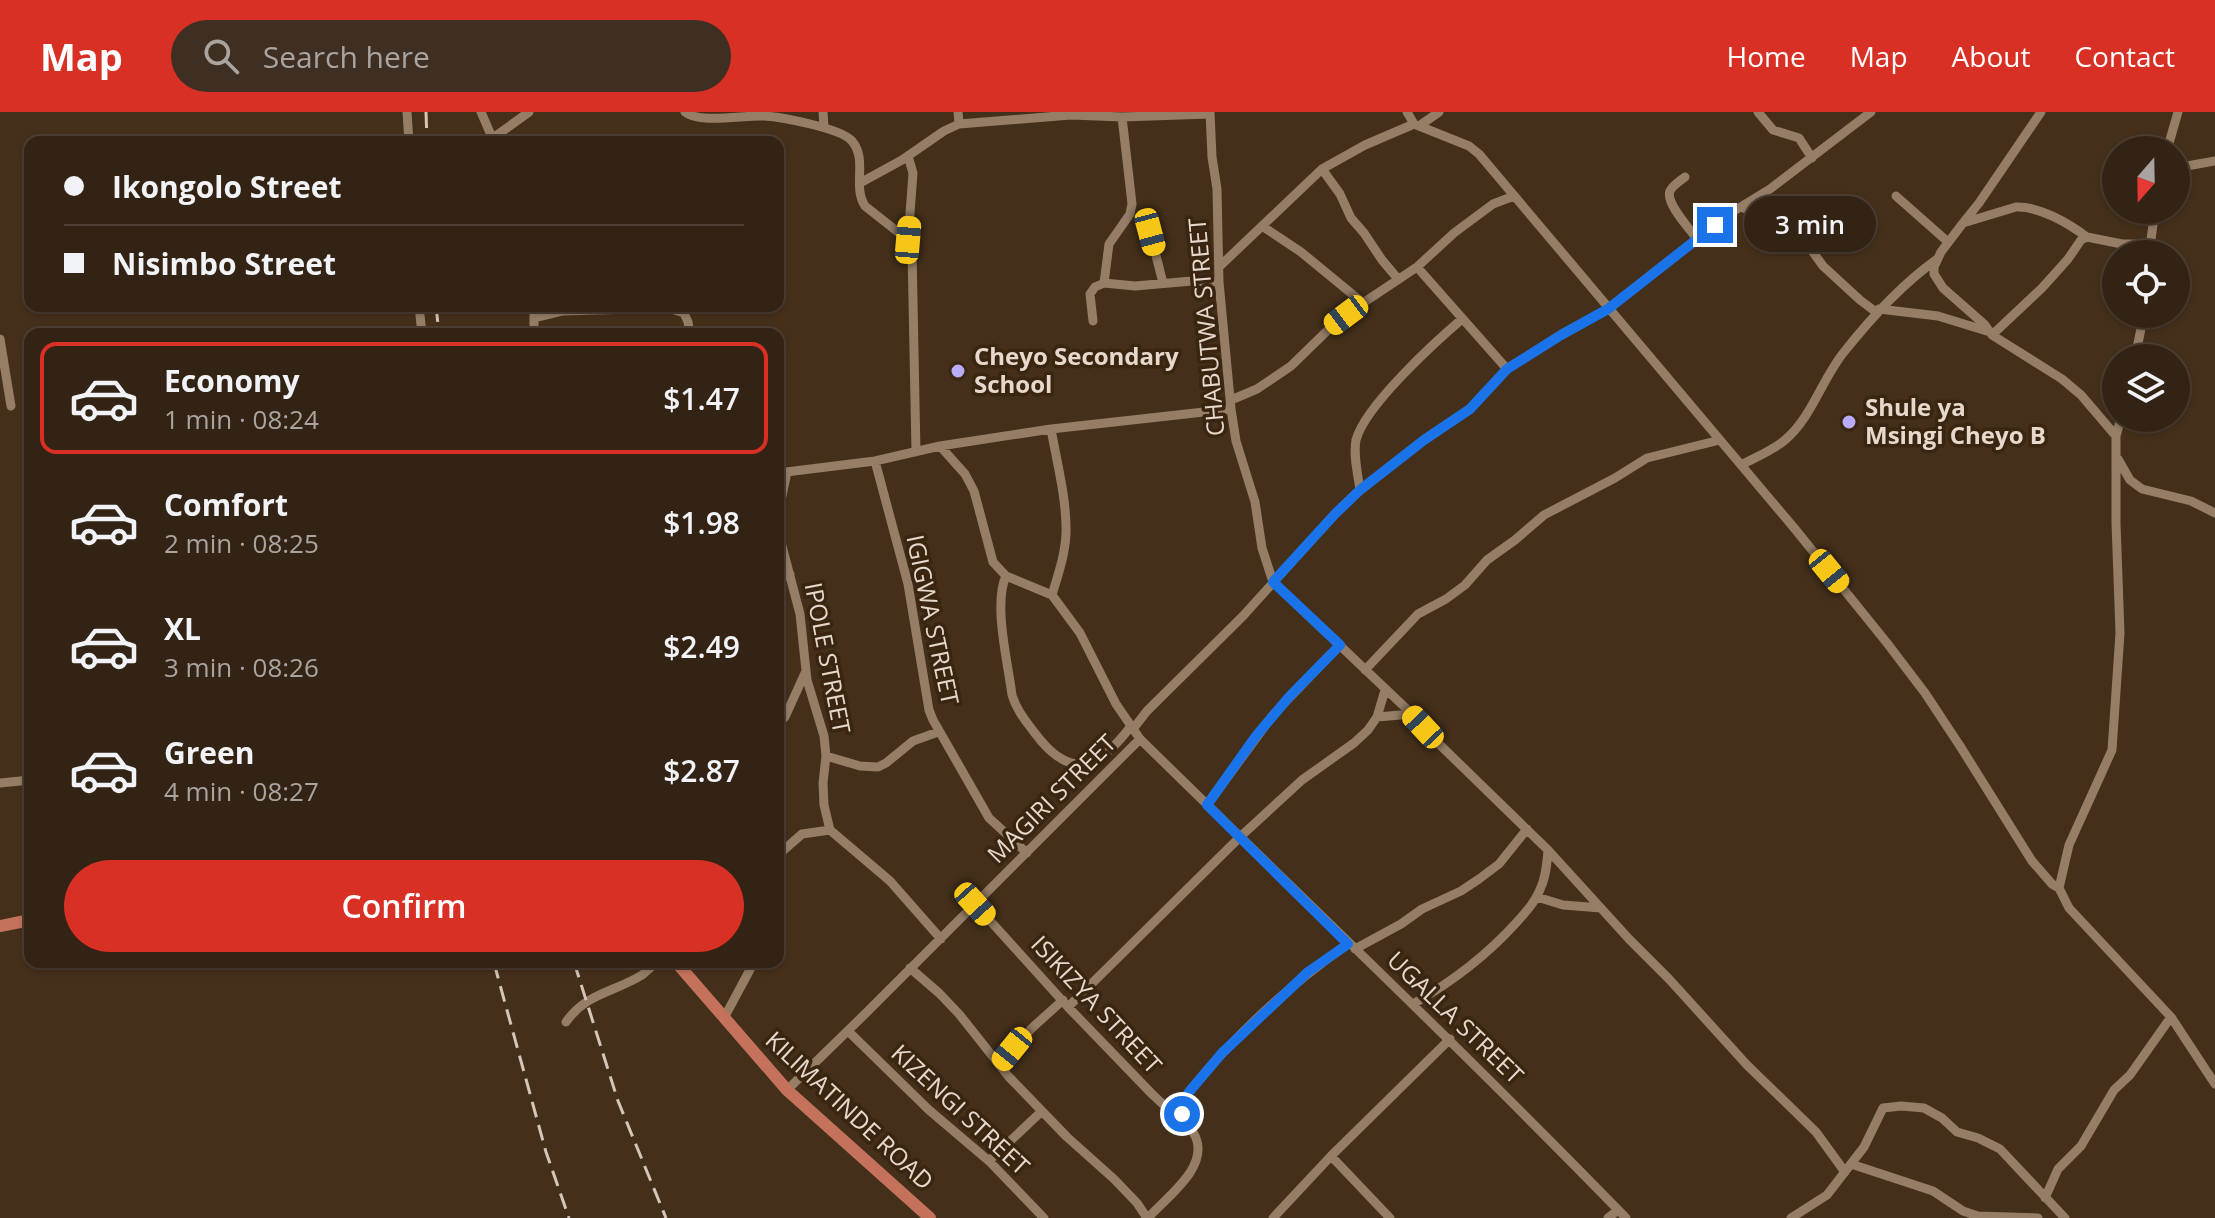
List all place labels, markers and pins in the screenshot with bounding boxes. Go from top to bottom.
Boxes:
place label: Cheyo Secondary School [974,339,1179,400]
marker: Cheyo Secondary School [949,362,967,380]
place label: Shule ya Msingi Cheyo B [1865,390,2046,451]
marker: Shule ya Msingi Cheyo B [1840,413,1858,431]

